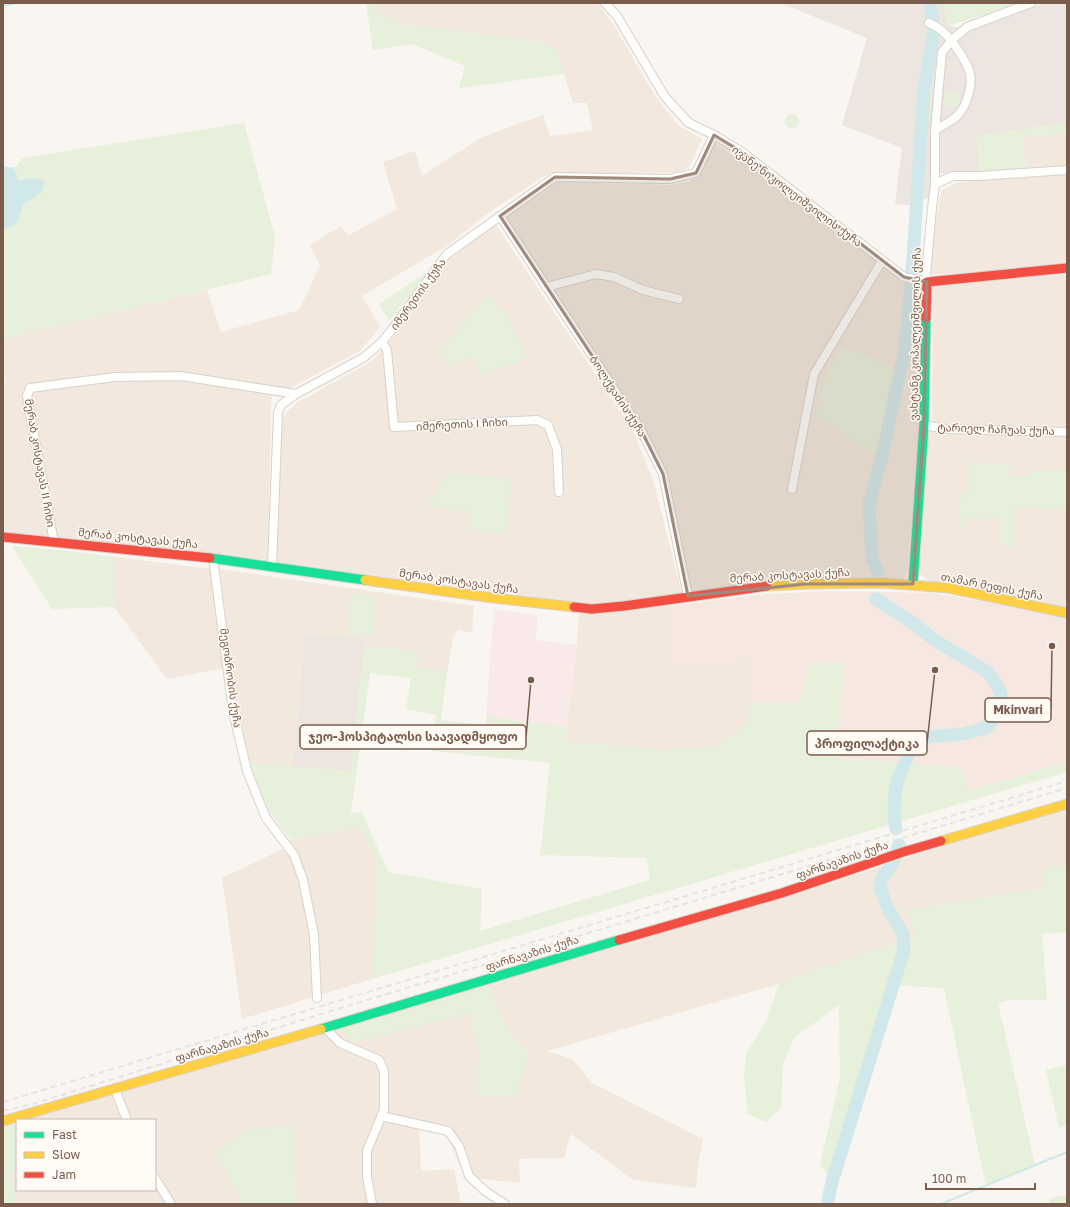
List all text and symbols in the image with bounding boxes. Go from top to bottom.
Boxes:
street label: ივანე ნიკოლეიშვილის ქუჩა [729,142,865,250]
street label: ვახტანგ კოპალეიშვილის ქუჩა [906,247,924,421]
street label: იმერეთის ქუჩა [387,255,449,333]
street label: ბოლქვაძის ქუჩა [586,353,650,439]
street label: მერაბ კოსტავას II ჩიხი [22,398,58,528]
street label: იმერეთის I ჩიხი [416,415,508,433]
street label: ტარიელ ჩაჩუას ქუჩა [937,420,1055,438]
street label: მერაბ კოსტავას ქუჩა [77,525,199,551]
street label: მერაბ კოსტავას ქუჩა [729,565,851,585]
street label: მერაბ კოსტავას ქუჩა [398,566,520,596]
street label: თამარ მეფის ქუჩა [940,569,1044,603]
street label: მეგობრობის ქუჩა [217,627,245,729]
callout: Mkinvari [985,698,1051,722]
text: Mkinvari [993,702,1043,717]
callout: ჯეო-ჰოსპიტალსი საავადმყოფო [300,725,526,749]
text: ჯეო-ჰოსპიტალსი საავადმყოფო [308,729,518,745]
callout: პროფილაქტიკა [807,731,927,755]
text: პროფილაქტიკა [815,736,919,752]
street label: ფარნავაზის ქუჩა [794,838,890,882]
street label: ფარნავაზის ქუჩა [484,932,580,974]
street label: ფარნავაზის ქუჩა [174,1025,270,1065]
legend [16,1119,156,1191]
text: Fast [52,1127,77,1142]
text: Slow [52,1147,80,1162]
scale bar [926,1165,1035,1191]
text: Jam [52,1167,76,1182]
text: 100 m [932,1171,966,1186]

